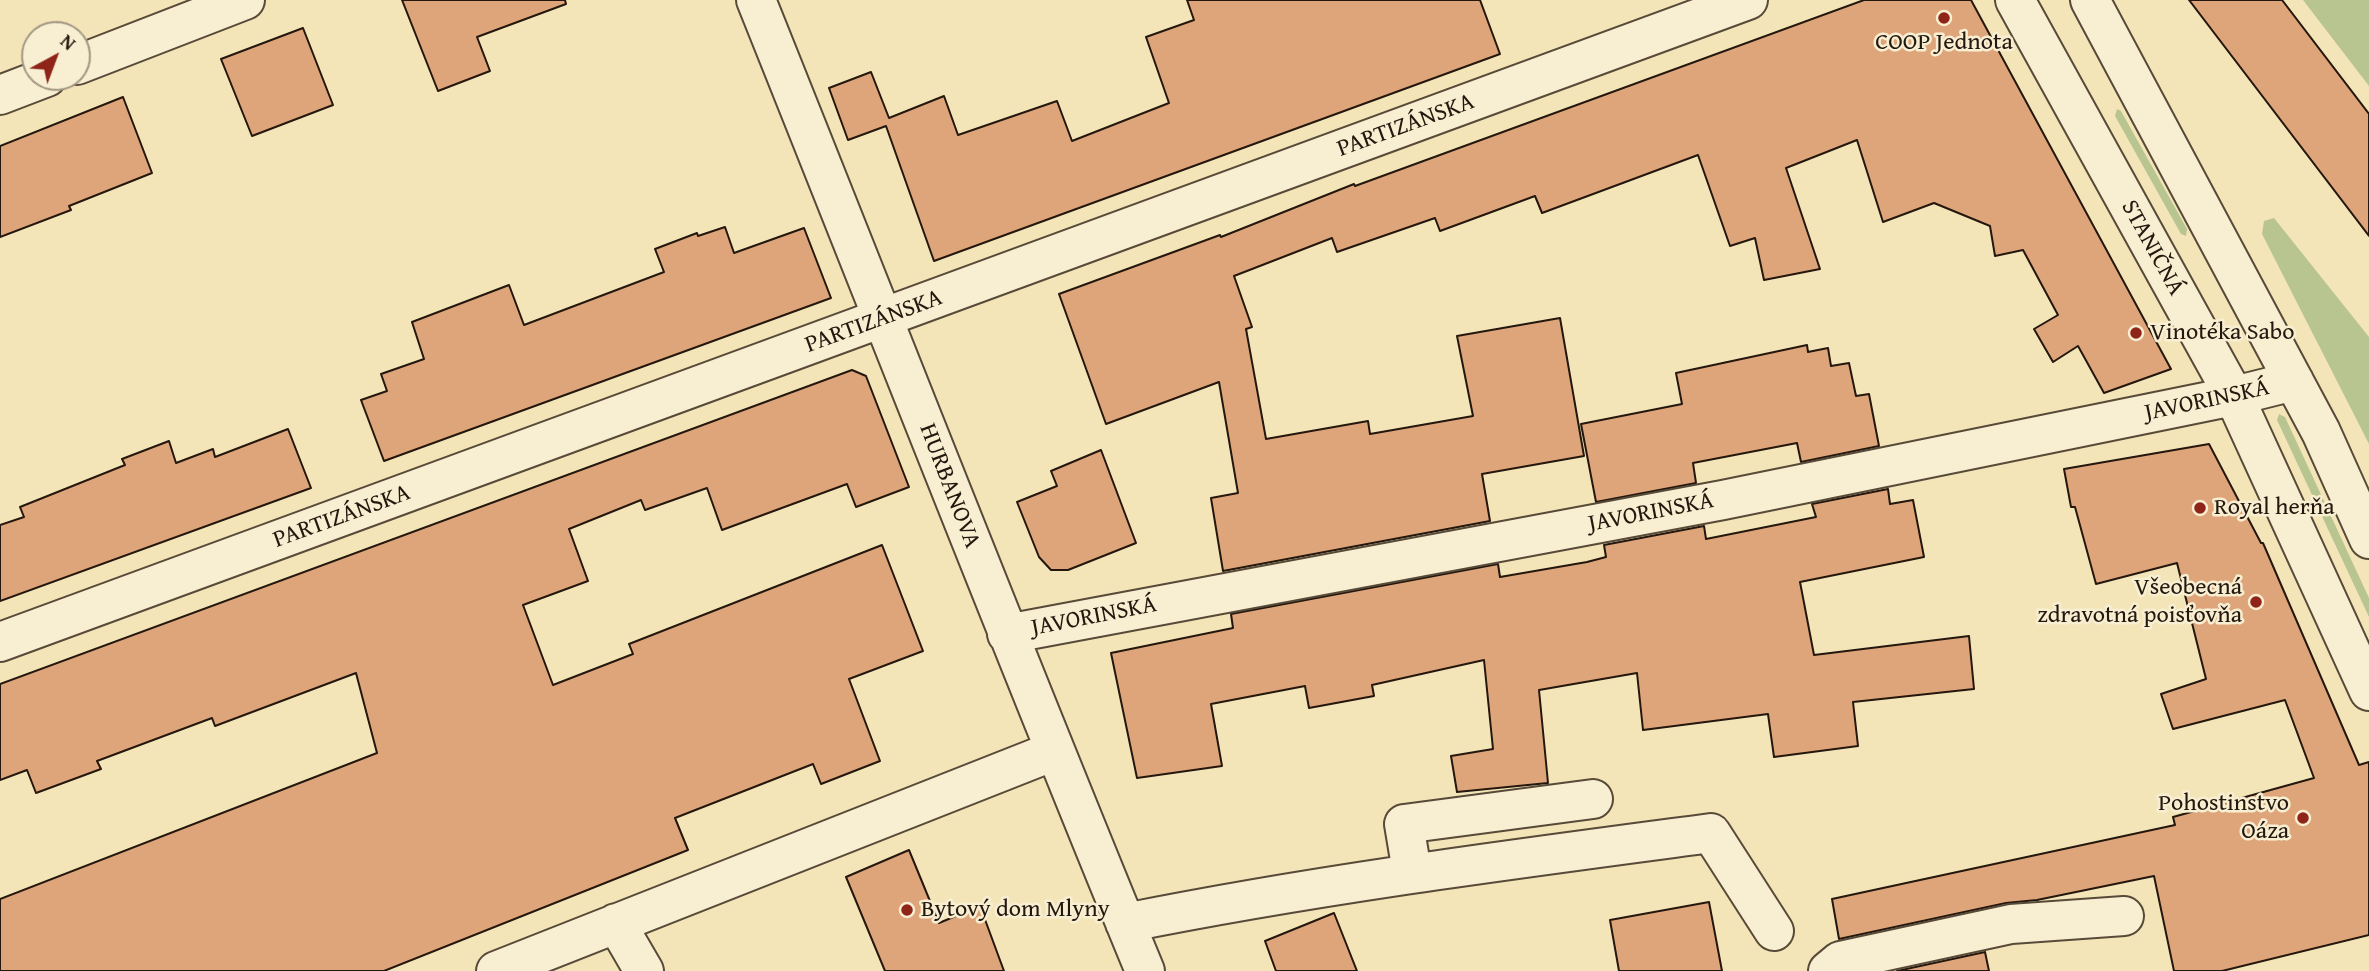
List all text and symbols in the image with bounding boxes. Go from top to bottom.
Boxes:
marker: COOP Jednota [1936,10,1952,26]
north arrow [21,21,91,91]
text: N [54,27,82,56]
place label: COOP Jednota [1875,29,2013,57]
street label: PARTIZÁNSKA [1334,88,1478,164]
street label: STANIČNÁ [2114,195,2190,301]
street label: PARTIZÁNSKA [802,284,946,360]
place label: Vinotéka Sabo [2150,319,2294,347]
marker: Vinotéka Sabo [2128,325,2144,341]
street label: JAVORINSKÁ [2142,374,2272,428]
street label: HURBANOVA [912,420,986,552]
street label: PARTIZÁNSKA [270,479,414,555]
street label: JAVORINSKÁ [1586,487,1716,539]
place label: Royal herňa [2214,494,2334,522]
marker: Royal herňa [2192,500,2208,516]
place label: Všeobecná zdravotná poisťovňa [2037,574,2242,630]
street label: JAVORINSKÁ [1029,591,1159,643]
marker: Všeobecná zdravotná poisťovňa [2248,594,2264,610]
place label: Pohostinstvo Oáza [2158,790,2289,846]
marker: Pohostinstvo Oáza [2295,810,2311,826]
place label: Bytový dom Mlyny [921,896,1110,924]
marker: Bytový dom Mlyny [899,902,915,918]

